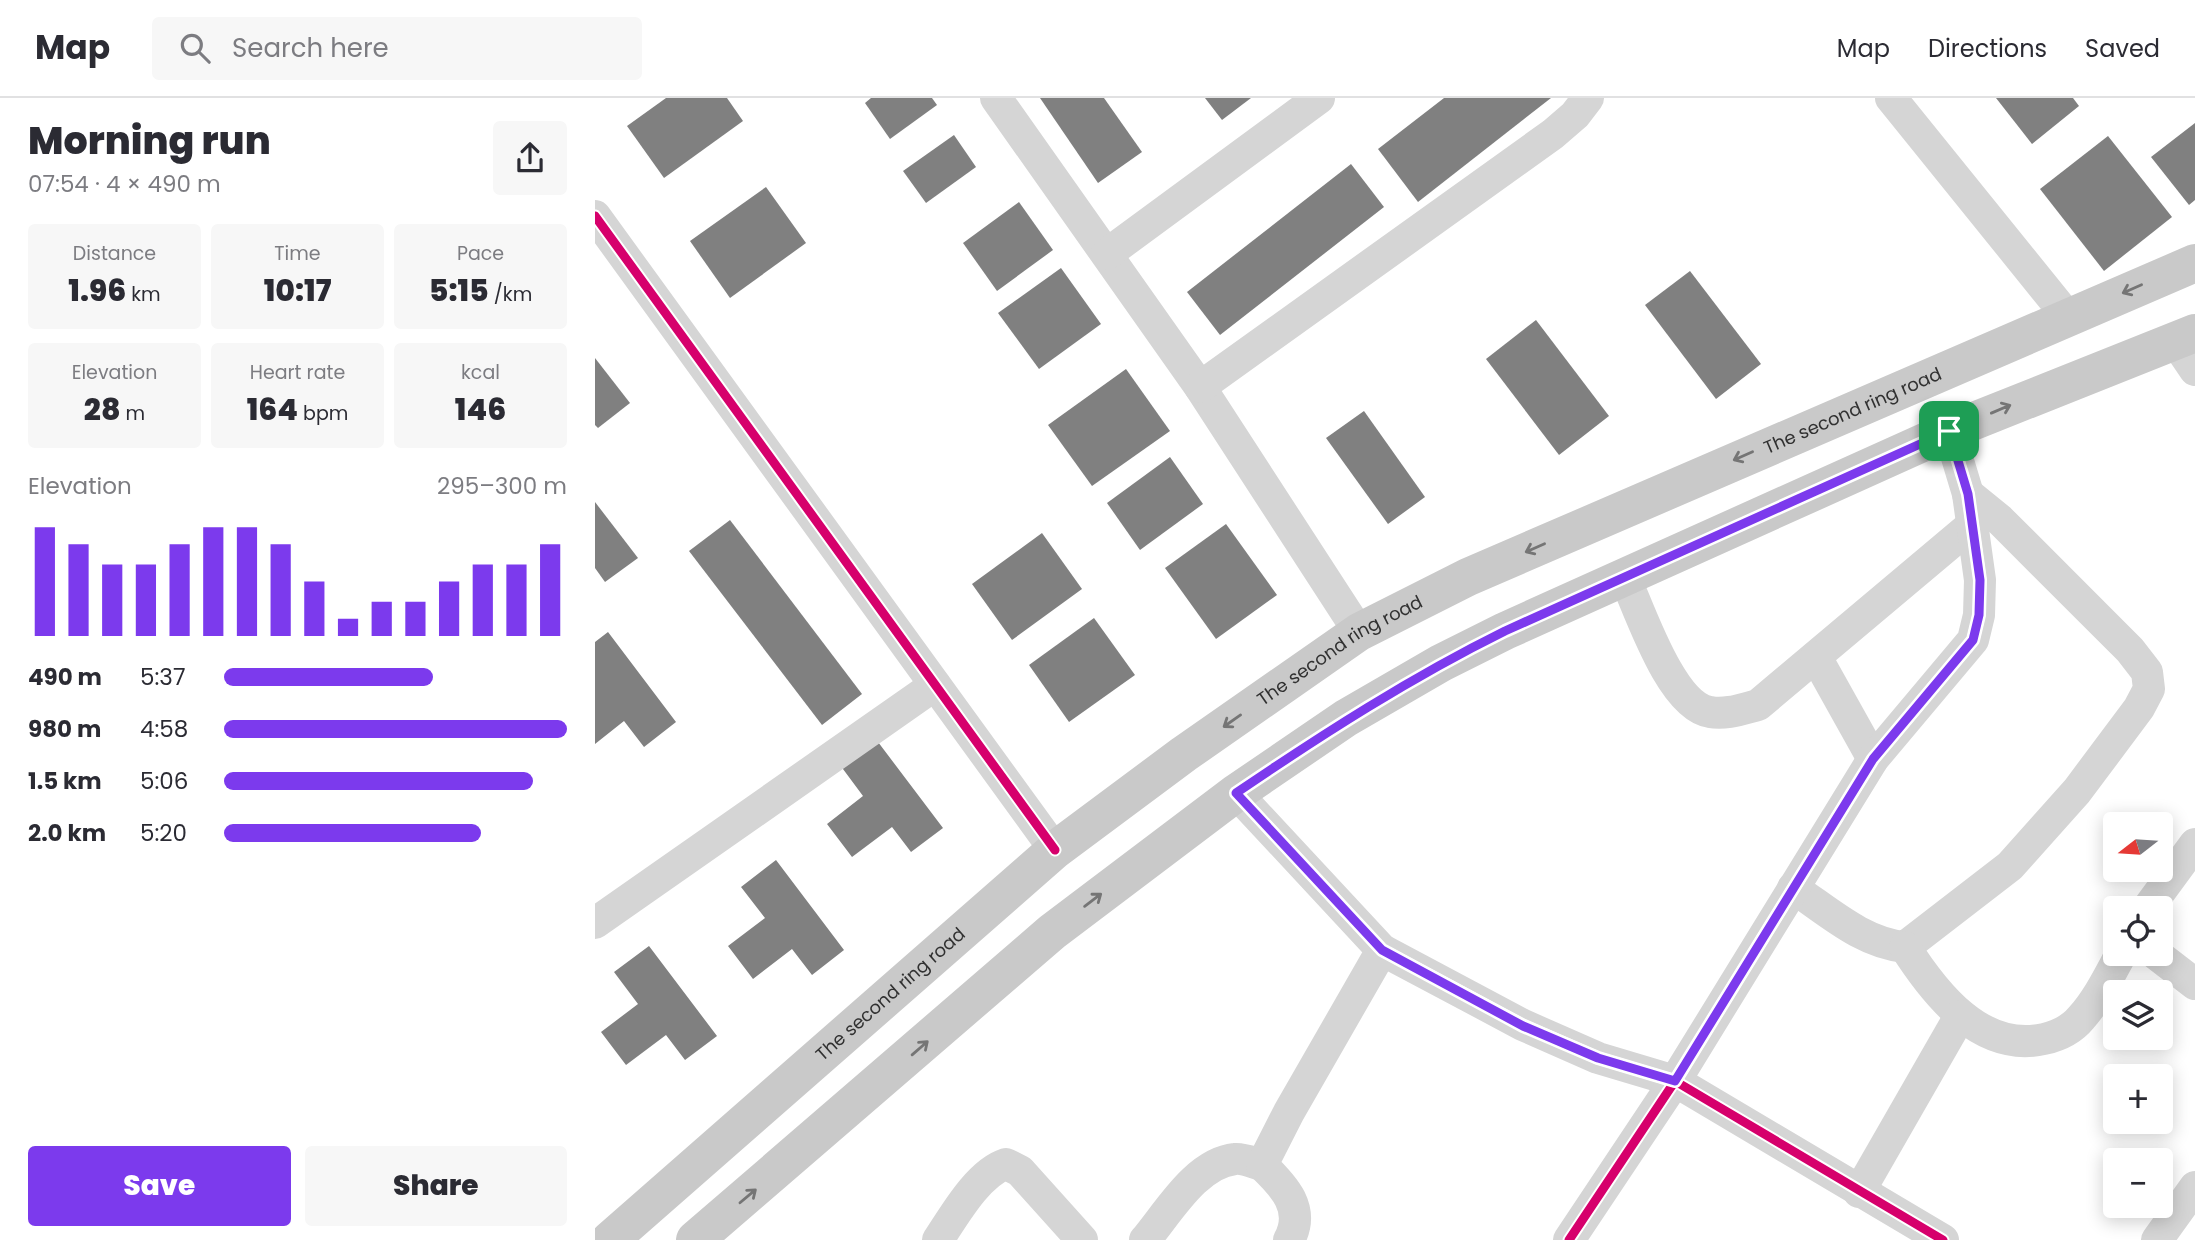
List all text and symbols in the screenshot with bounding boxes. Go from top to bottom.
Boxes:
search box [152,17,642,80]
text: Map [35,24,110,71]
icon: search [176,29,214,67]
text: Search here [232,30,389,66]
text: Map [1837,32,1890,65]
text: Directions [1928,32,2047,65]
text: Saved [2085,32,2160,65]
text: Morning run [28,114,271,167]
button: share [493,121,567,195]
text: 07:54 · 4 × 490 m [28,168,221,200]
text: Distance [73,240,156,267]
text: Time [274,240,321,267]
text: Pace [457,240,504,267]
text: 1.96 [68,269,126,312]
text: 10:17 [264,269,331,312]
text: 5:15 [429,269,489,312]
text: km [126,281,161,308]
text: /km [489,281,532,308]
one-way arrow [2122,283,2143,296]
text: Elevation [72,359,157,386]
text: Heart rate [250,359,345,386]
text: kcal [461,359,500,386]
street label: The second ring road [1760,361,1945,460]
text: 28 [84,388,121,431]
text: 164 [247,388,298,431]
text: 146 [455,388,506,431]
text: m [121,400,145,427]
text: bpm [298,400,348,427]
pin [1919,401,1979,461]
one-way arrow [1989,402,2011,415]
icon: arrive [1930,412,1968,450]
one-way arrow [1733,450,1754,463]
text: Elevation [28,470,132,502]
text: 295–300 m [437,470,567,502]
one-way arrow [1524,542,1546,555]
street label: The second ring road [1252,589,1427,711]
text: 490 m [28,661,102,693]
text: 5:37 [140,661,185,693]
text: 980 m [28,713,101,745]
text: 4:58 [140,713,188,745]
one-way arrow [1223,714,1242,728]
text: 1.5 km [28,765,102,797]
text: 5:06 [140,765,188,797]
north arrow [2103,812,2173,882]
map controls [2103,812,2173,1218]
text: 2.0 km [28,817,106,849]
text: 5:20 [140,817,187,849]
one-way arrow [1084,893,1102,908]
button: locate [2103,896,2173,966]
street label: The second ring road [810,921,970,1066]
button: layers [2103,980,2173,1050]
one-way arrow [911,1039,928,1056]
button: + [2103,1064,2173,1134]
button: Save [28,1146,291,1226]
button: Share [305,1146,567,1226]
button: − [2103,1148,2173,1218]
one-way arrow [738,1188,756,1204]

